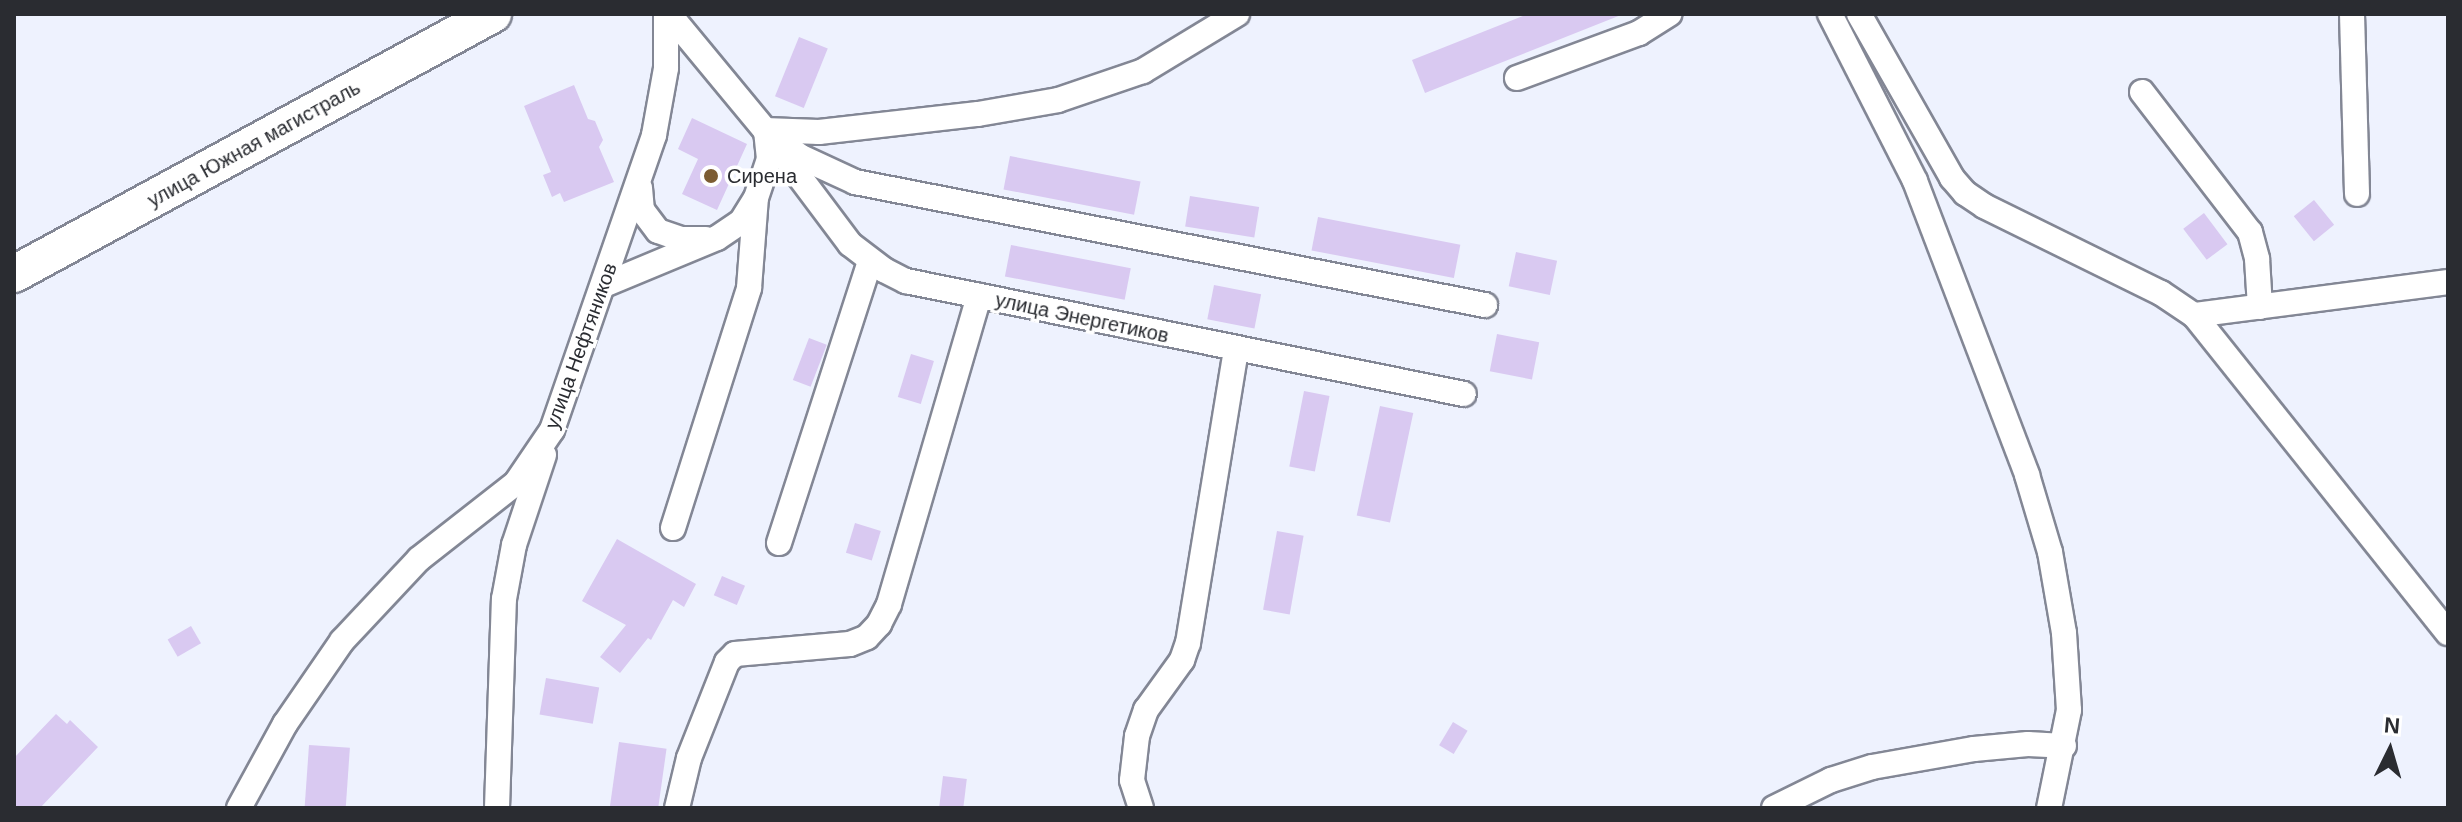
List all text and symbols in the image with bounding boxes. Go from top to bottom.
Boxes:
street label: улица Южная магистраль [143,75,365,213]
place label: Сирена [727,164,797,188]
marker: Сирена [702,167,720,185]
street label: улица Нефтяников [540,260,622,432]
street label: улица Энергетиков [993,288,1171,348]
north arrow [2350,710,2430,790]
text: N [2383,712,2401,739]

